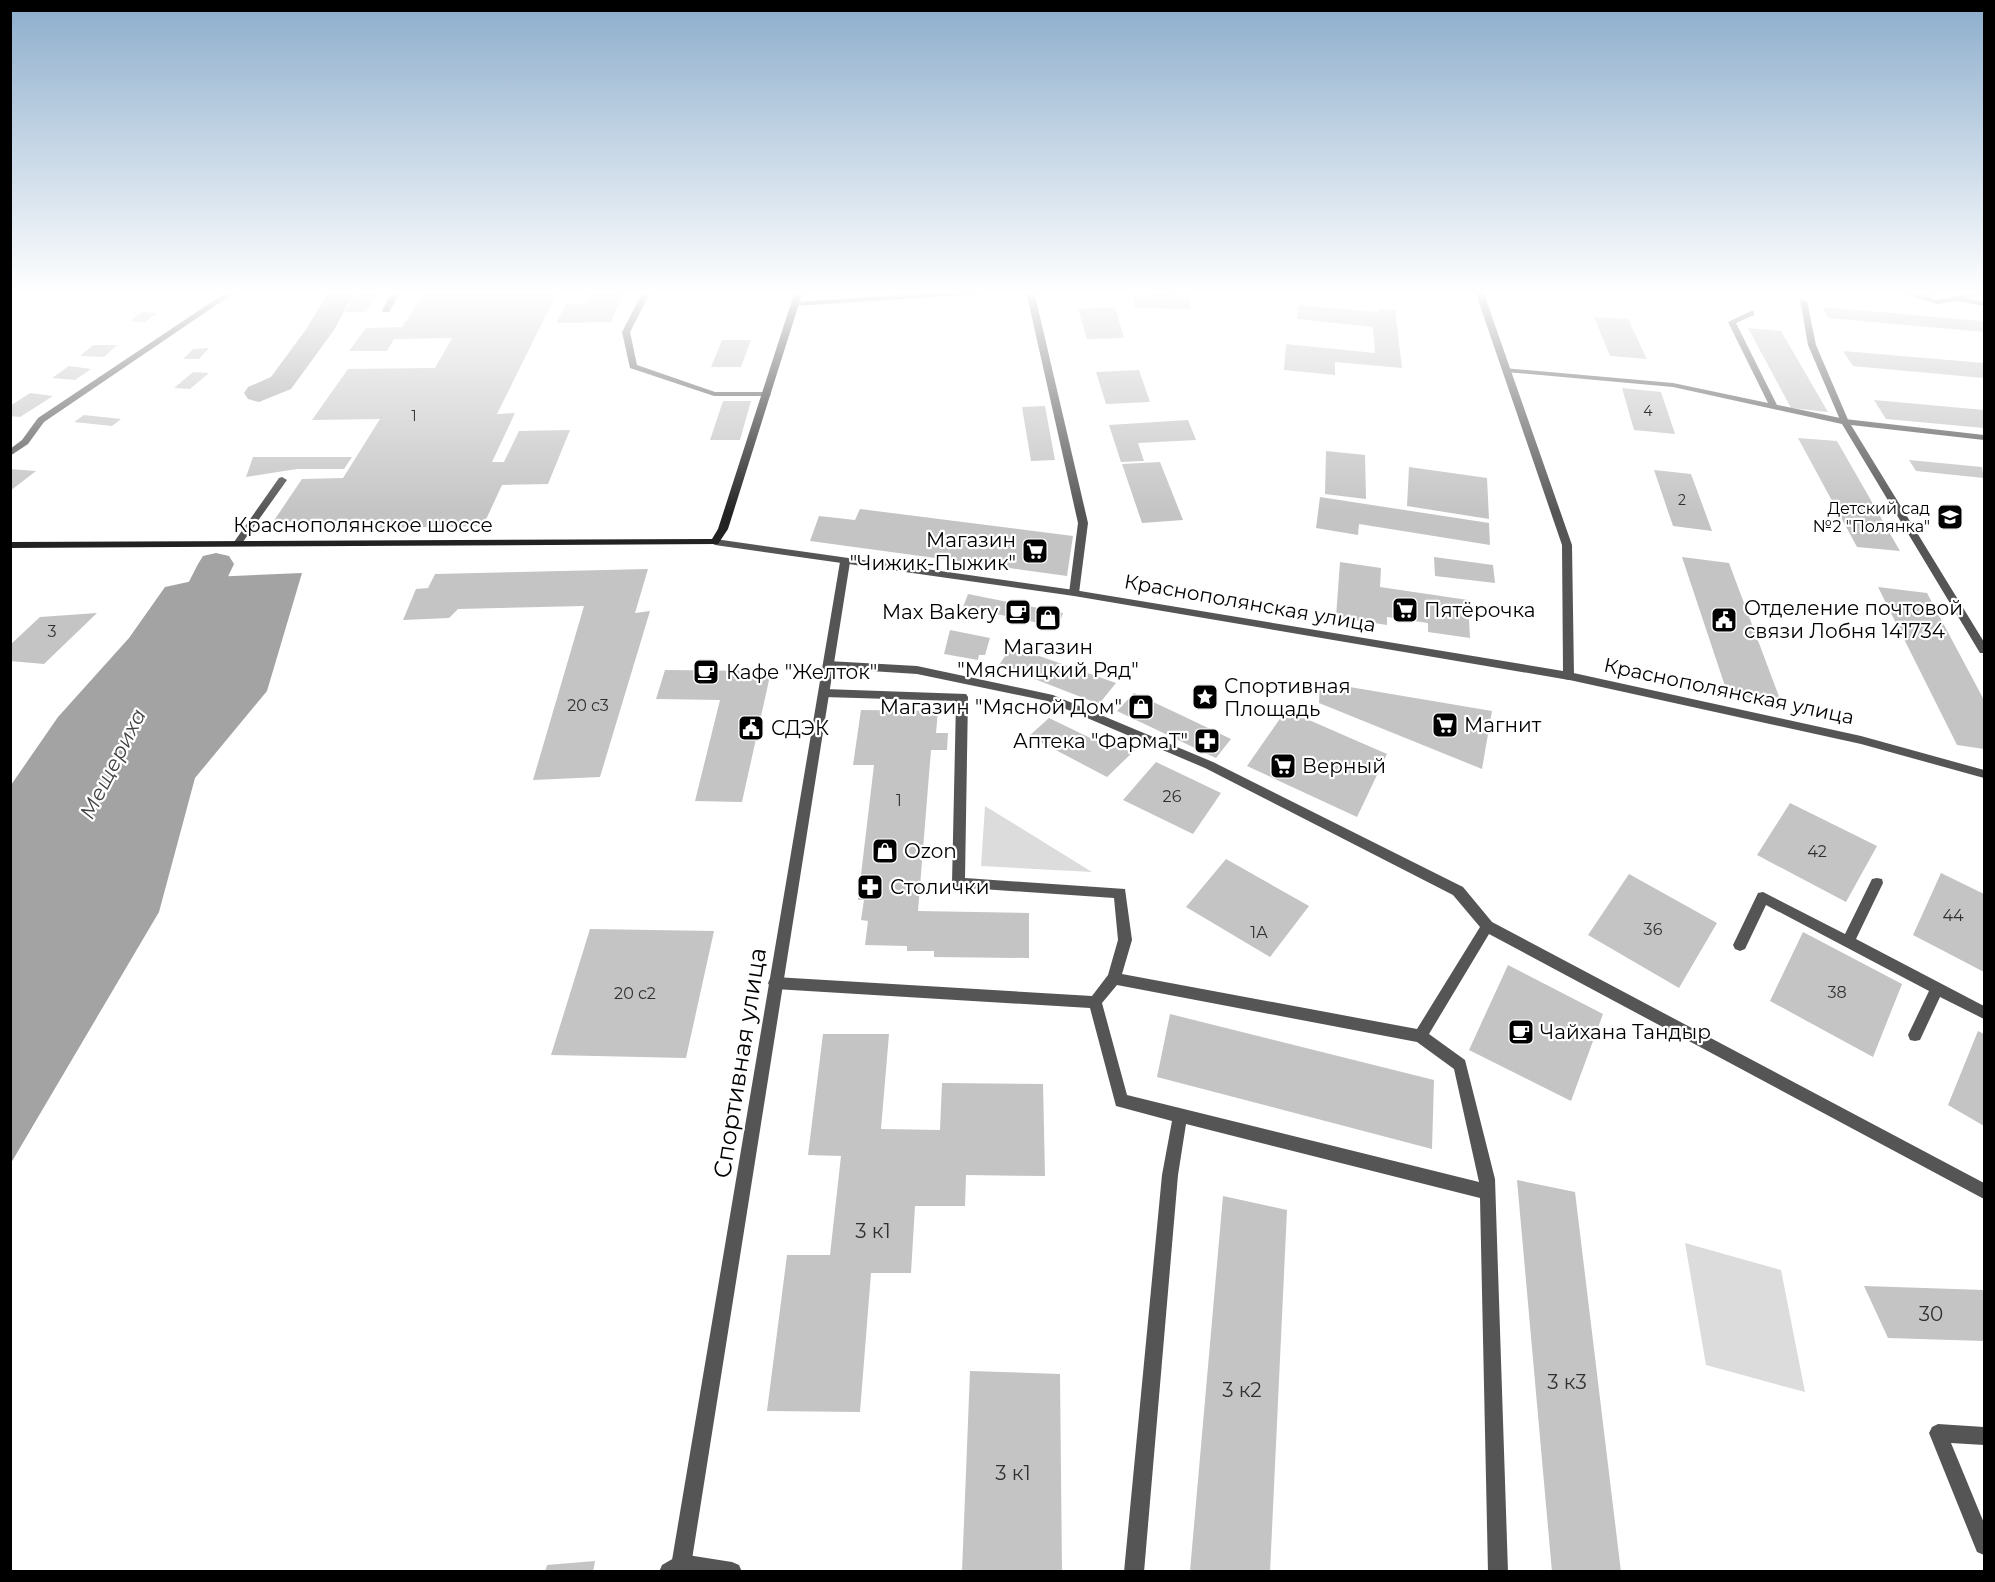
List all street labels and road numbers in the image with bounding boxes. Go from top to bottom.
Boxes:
street label: Краснополянское шоссе [233,513,493,537]
street label: Краснополянская улица [1122,569,1378,637]
street label: Краснополянская улица [1602,653,1856,729]
street label: Спортивная улица [707,946,772,1180]

